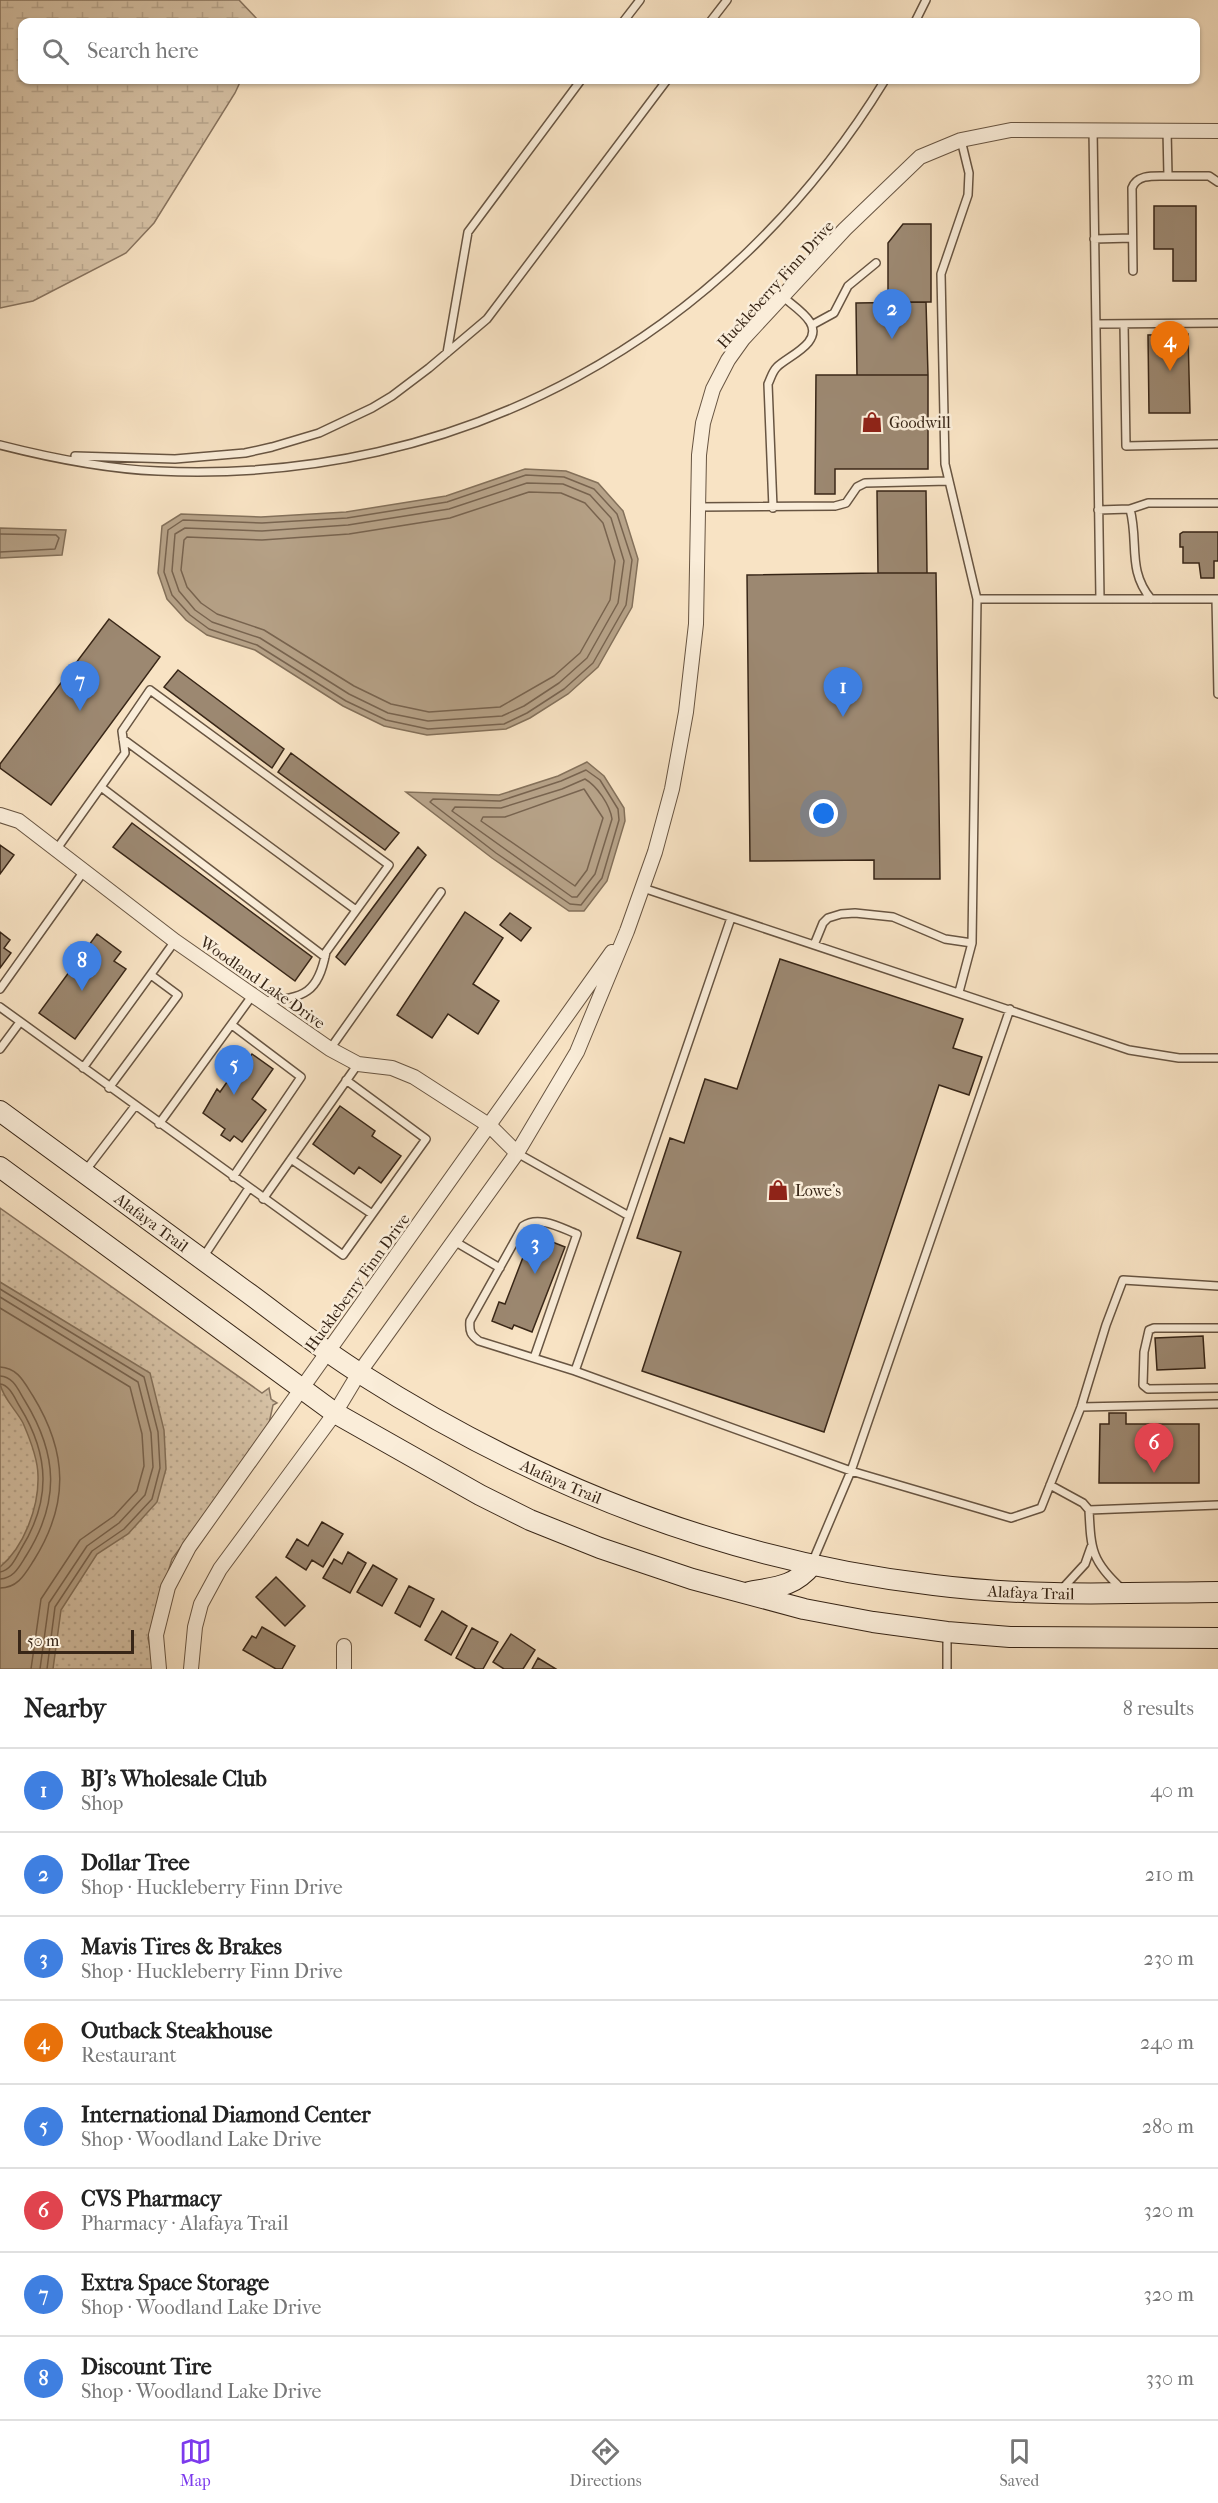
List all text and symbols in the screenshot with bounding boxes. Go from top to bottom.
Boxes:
search box [18,18,1200,84]
icon: search [39,35,72,68]
text: Search here [87,38,199,64]
street label: Huckleberry Finn Drive [713,217,838,352]
pin: 2 [872,290,912,339]
pin: 4 [1150,322,1190,371]
shop icon: Goodwill [860,410,884,434]
place label: Goodwill [889,413,951,432]
pin: 7 [60,662,100,711]
pin: 1 [824,668,862,717]
your location [809,799,838,828]
street label: Woodland Lake Drive [196,932,329,1033]
pin: 8 [62,942,101,991]
pin: 5 [214,1046,254,1095]
shop icon: Lowe's [766,1178,790,1202]
place label: Lowe's [795,1181,841,1200]
street label: Alafaya Trail [110,1188,193,1256]
street label: Huckleberry Finn Drive [301,1210,414,1355]
pin: 3 [516,1224,554,1274]
pin: 6 [1134,1424,1174,1473]
street label: Alafaya Trail [516,1455,605,1508]
street label: Alafaya Trail [986,1581,1075,1603]
scale bar [18,1627,134,1654]
text: 50 m [27,1631,59,1650]
text: Nearby [24,1693,106,1724]
text: 8 results [1123,1697,1194,1720]
text: BJ's Wholesale Club [81,1766,267,1792]
text: 1 [40,1779,47,1802]
text: 40 m [1150,1779,1194,1802]
text: Shop [81,1792,123,1815]
text: Dollar Tree [81,1850,190,1876]
text: 2 [38,1863,49,1886]
text: 210 m [1145,1863,1194,1886]
text: Shop · Huckleberry Finn Drive [81,1876,343,1899]
text: Mavis Tires & Brakes [81,1934,282,1960]
text: 3 [39,1947,48,1970]
text: 230 m [1144,1947,1194,1970]
text: Shop · Huckleberry Finn Drive [81,1960,343,1983]
text: Outback Steakhouse [81,2018,272,2044]
text: 4 [38,2031,49,2054]
text: 240 m [1140,2031,1194,2054]
text: Restaurant [81,2044,177,2067]
text: International Diamond Center [81,2102,371,2128]
text: 5 [39,2115,48,2138]
text: 280 m [1142,2115,1194,2138]
text: Shop · Woodland Lake Drive [81,2128,321,2151]
text: CVS Pharmacy [81,2186,221,2212]
text: 6 [38,2199,49,2222]
text: 320 m [1144,2199,1194,2222]
text: Pharmacy · Alafaya Trail [81,2212,288,2235]
text: Extra Space Storage [81,2270,269,2296]
text: 7 [39,2283,48,2306]
text: 320 m [1144,2283,1194,2306]
text: Shop · Woodland Lake Drive [81,2296,321,2319]
text: Discount Tire [81,2354,212,2380]
text: 8 [38,2367,49,2390]
text: 330 m [1146,2367,1194,2390]
text: Shop · Woodland Lake Drive [81,2380,321,2403]
tab: Map [179,2435,212,2490]
tab: Directions [570,2435,642,2490]
tab: Saved [999,2435,1039,2490]

